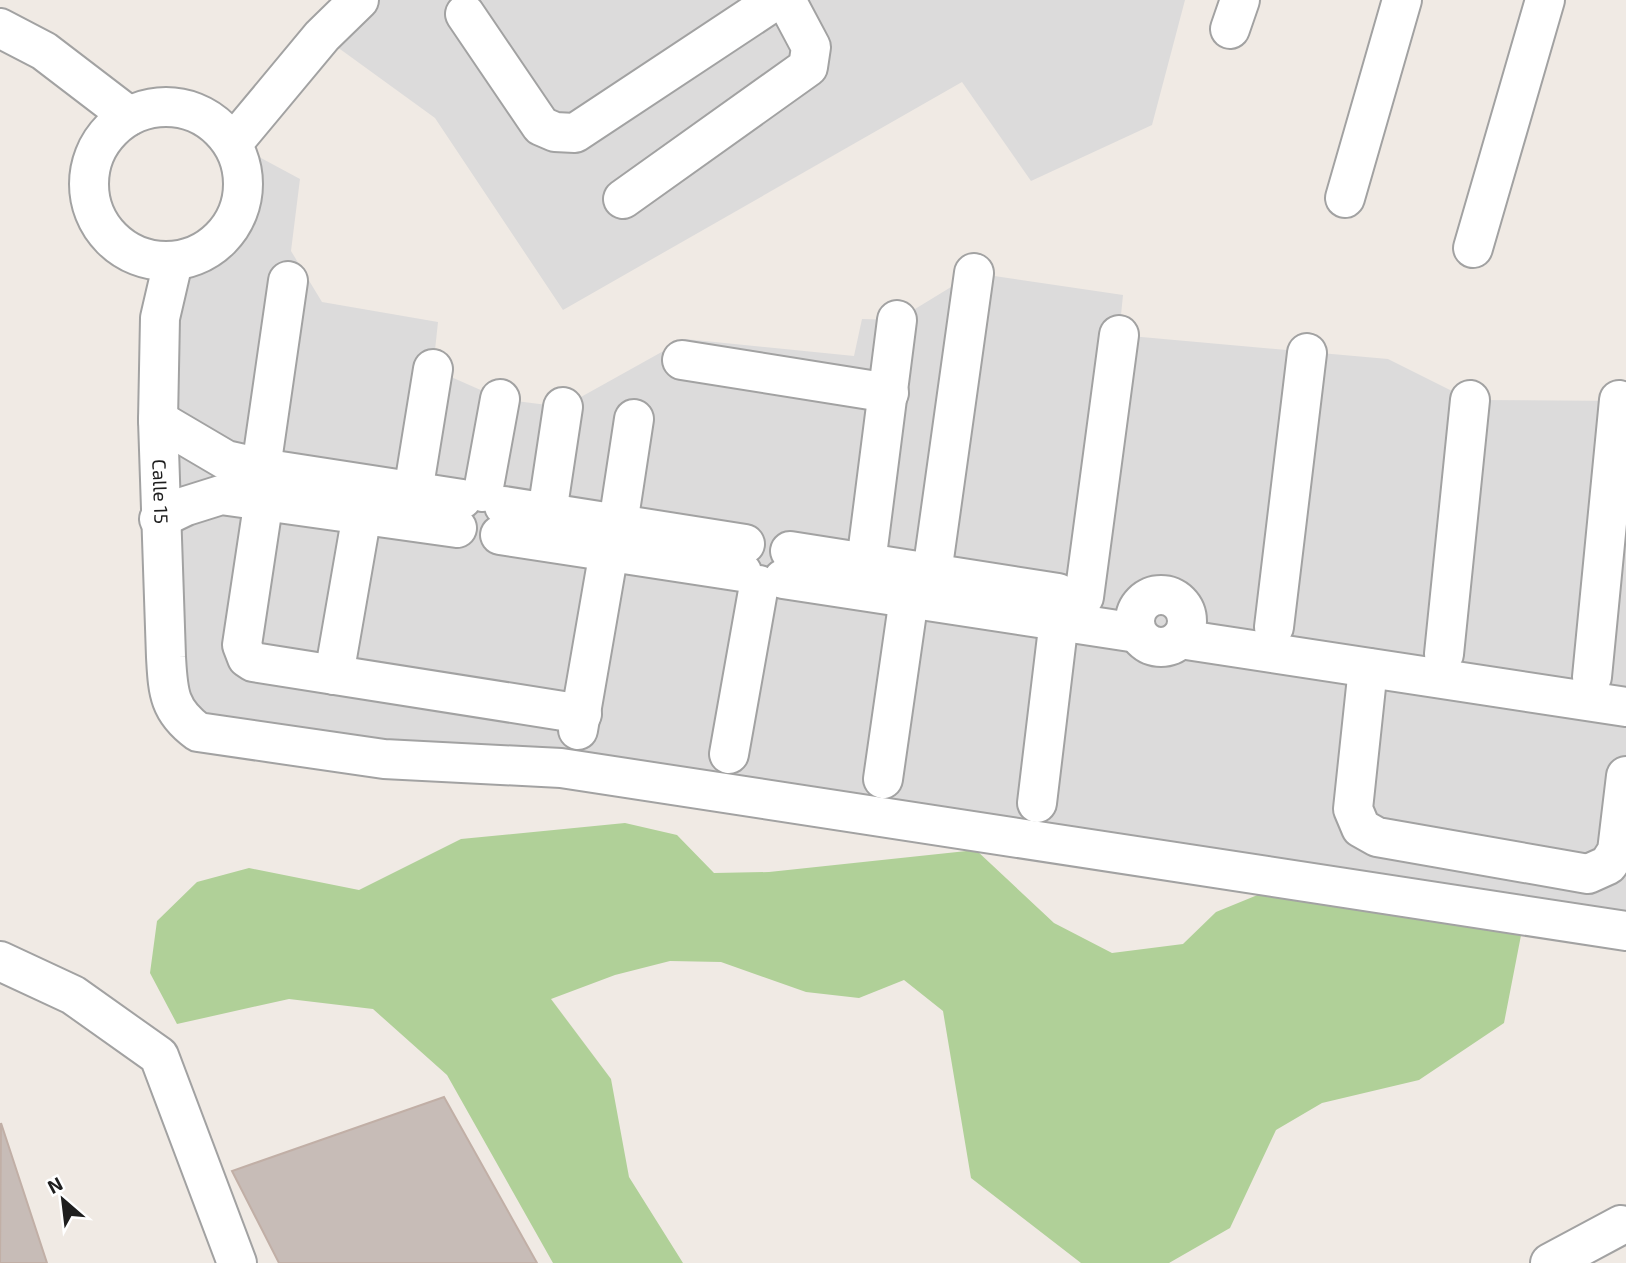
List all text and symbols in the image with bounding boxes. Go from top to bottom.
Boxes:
street label: Calle 15 [148,459,173,524]
north arrow [28,1165,98,1235]
text: N [43,1171,66,1198]

